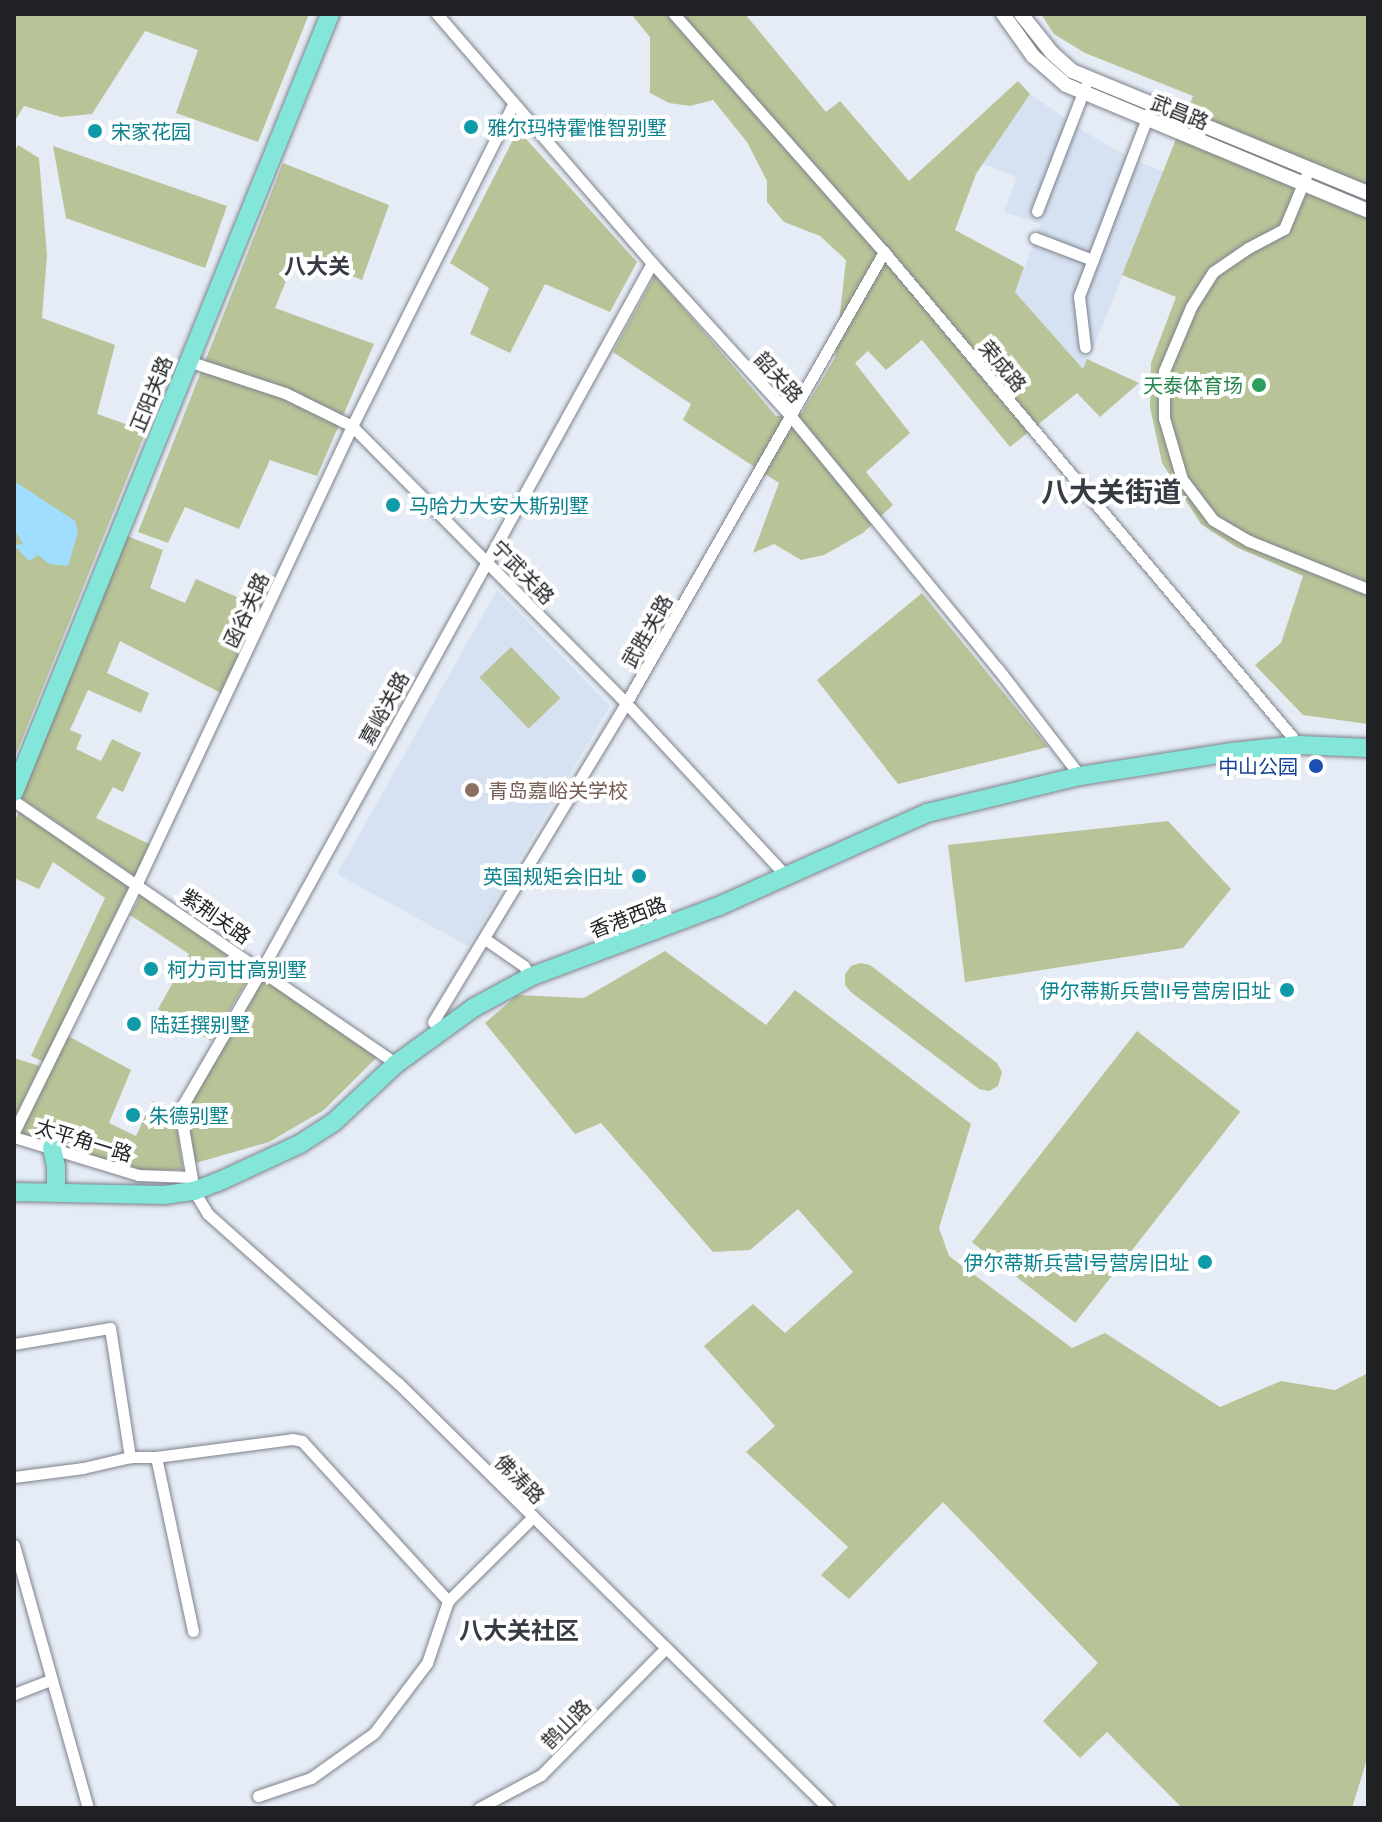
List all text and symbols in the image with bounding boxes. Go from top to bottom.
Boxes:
street label: 武昌路 [1148,90,1212,134]
place label: 雅尔玛特霍惟智别墅 [487,115,667,139]
marker: 雅尔玛特霍惟智别墅 [462,118,480,136]
place label: 宋家花园 [111,119,191,143]
marker: 宋家花园 [86,122,104,140]
district label: 八大关 [284,253,350,279]
street label: 荣成路 [975,335,1031,397]
street label: 韶关路 [750,347,808,407]
street label: 正阳关路 [125,352,177,436]
place label: 天泰体育场 [1143,373,1243,397]
marker: 天泰体育场 [1250,376,1268,394]
district label: 八大关街道 [1041,474,1181,508]
place label: 马哈力大安大斯别墅 [409,493,589,517]
marker: 马哈力大安大斯别墅 [384,496,402,514]
street label: 宁武关路 [487,535,559,609]
street label: 函谷关路 [218,569,274,651]
street label: 武胜关路 [617,590,677,672]
street label: 嘉峪关路 [354,667,414,749]
place label: 中山公园 [1218,754,1298,778]
marker: 中山公园 [1305,755,1327,777]
place label: 青岛嘉峪关学校 [488,778,628,802]
marker: 青岛嘉峪关学校 [463,781,481,799]
place label: 英国规矩会旧址 [483,864,623,888]
marker: 英国规矩会旧址 [630,867,648,885]
street label: 紫荆关路 [176,883,256,949]
street label: 香港西路 [586,891,670,943]
place label: 柯力司甘高别墅 [167,957,307,981]
marker: 柯力司甘高别墅 [142,960,160,978]
place label: 伊尔蒂斯兵营II号营房旧址 [1040,978,1271,1002]
marker: 伊尔蒂斯兵营II号营房旧址 [1278,981,1296,999]
place label: 陆廷撰别墅 [150,1012,250,1036]
marker: 陆廷撰别墅 [125,1015,143,1033]
place label: 朱德别墅 [149,1103,229,1127]
marker: 朱德别墅 [124,1106,142,1124]
street label: 太平角一路 [33,1114,135,1166]
place label: 伊尔蒂斯兵营I号营房旧址 [963,1250,1189,1274]
marker: 伊尔蒂斯兵营I号营房旧址 [1196,1253,1214,1271]
street label: 佛涛路 [490,1449,550,1509]
district label: 八大关社区 [459,1616,579,1644]
street label: 鹊山路 [536,1694,596,1754]

